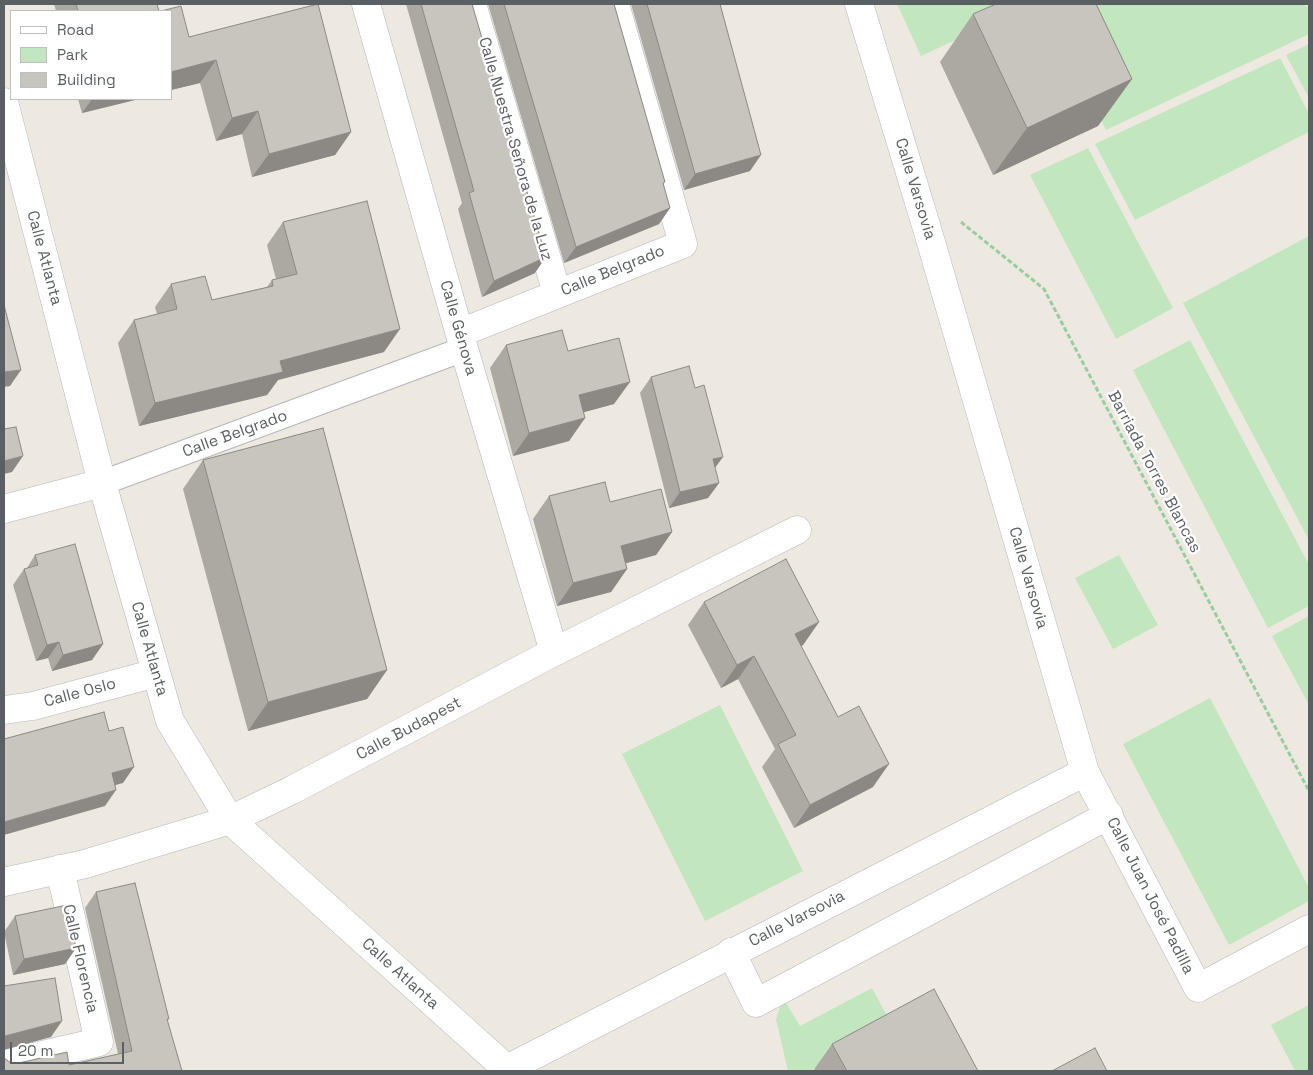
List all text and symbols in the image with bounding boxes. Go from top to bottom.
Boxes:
legend [10,10,172,100]
text: Road [57,20,94,39]
street label: Calle Nuestra Señora de la Luz [474,35,556,263]
text: Park [57,45,88,64]
text: Building [57,70,116,89]
street label: Calle Varsovia [890,136,940,242]
street label: Calle Atlanta [22,209,66,307]
street label: Calle Belgrado [558,241,668,301]
street label: Calle Génova [435,278,481,378]
street label: Barriada Torres Blancas [1103,388,1205,556]
street label: Calle Belgrado [180,406,290,462]
street label: Calle Varsovia [1004,525,1052,631]
street label: Calle Atlanta [126,600,172,698]
street label: Calle Oslo [42,674,118,712]
street label: Calle Budapest [353,693,465,765]
street label: Calle Juan José Padilla [1102,814,1198,978]
street label: Calle Varsovia [746,887,848,951]
street label: Calle Florencia [58,903,102,1015]
street label: Calle Atlanta [357,934,443,1014]
scale bar [12,1032,126,1064]
text: 20 m [18,1041,53,1060]

